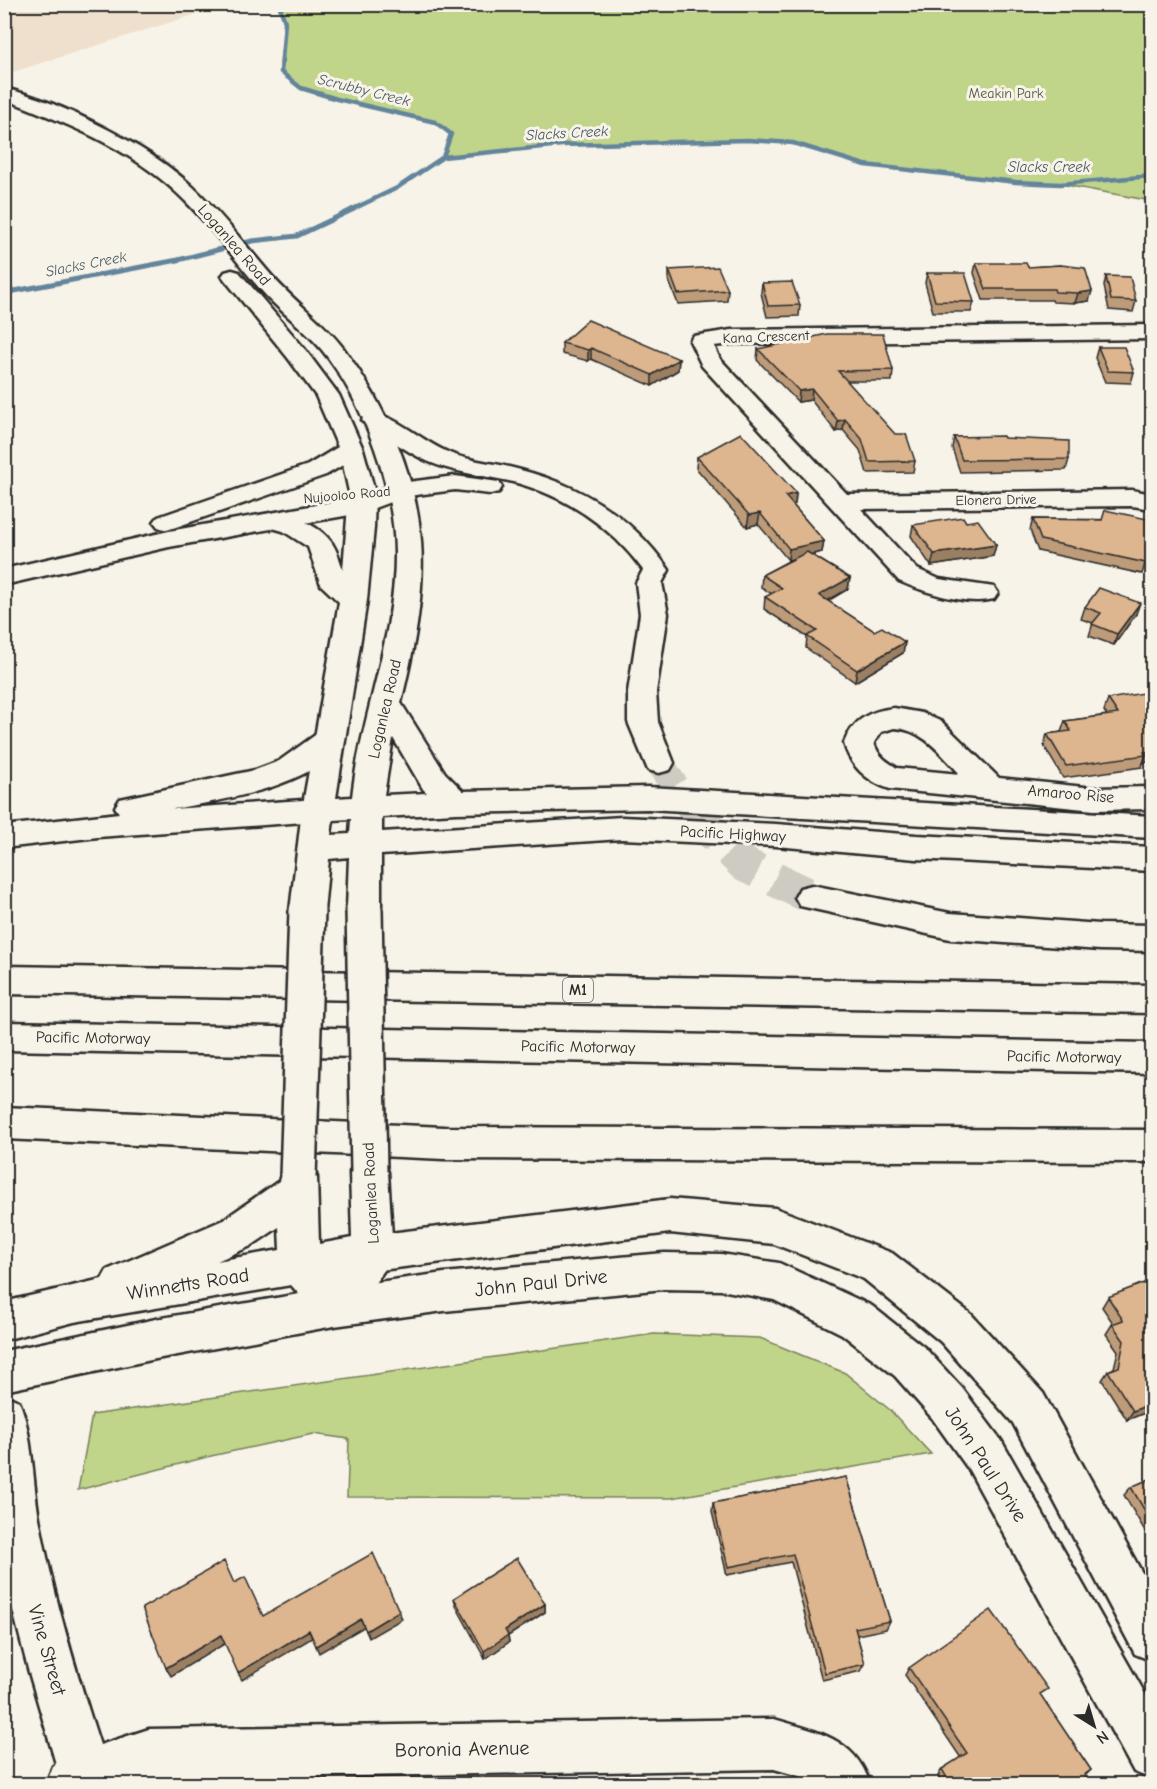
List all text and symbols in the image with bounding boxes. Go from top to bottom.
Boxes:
water label: Scrubby Creek [316,70,413,110]
park label: Meakin Park [968,85,1044,102]
water label: Slacks Creek [526,122,609,144]
water label: Slacks Creek [1008,158,1091,176]
street label: Loganlea Road [194,201,274,289]
water label: Slacks Creek [44,247,129,281]
street label: Kana Crescent [722,327,811,347]
street label: Nujooloo Road [303,483,391,507]
street label: Elonera Drive [955,491,1037,509]
street label: Loganlea Road [365,658,405,760]
street label: Amaroo Rise [1027,781,1115,807]
street label: Pacific Highway [680,822,787,846]
road number: M1 [563,978,593,1002]
street label: Pacific Motorway [36,1028,151,1048]
street label: Pacific Motorway [521,1037,636,1057]
street label: Pacific Motorway [1007,1047,1122,1067]
street label: Loganlea Road [359,1142,383,1244]
street label: Winnetts Road [125,1263,251,1305]
street label: John Paul Drive [474,1265,608,1301]
street label: John Paul Drive [940,1402,1032,1526]
street label: Vine Street [23,1602,71,1699]
north arrow [1064,1696,1124,1756]
text: N [1093,1727,1112,1748]
street label: Boronia Avenue [394,1736,530,1762]

